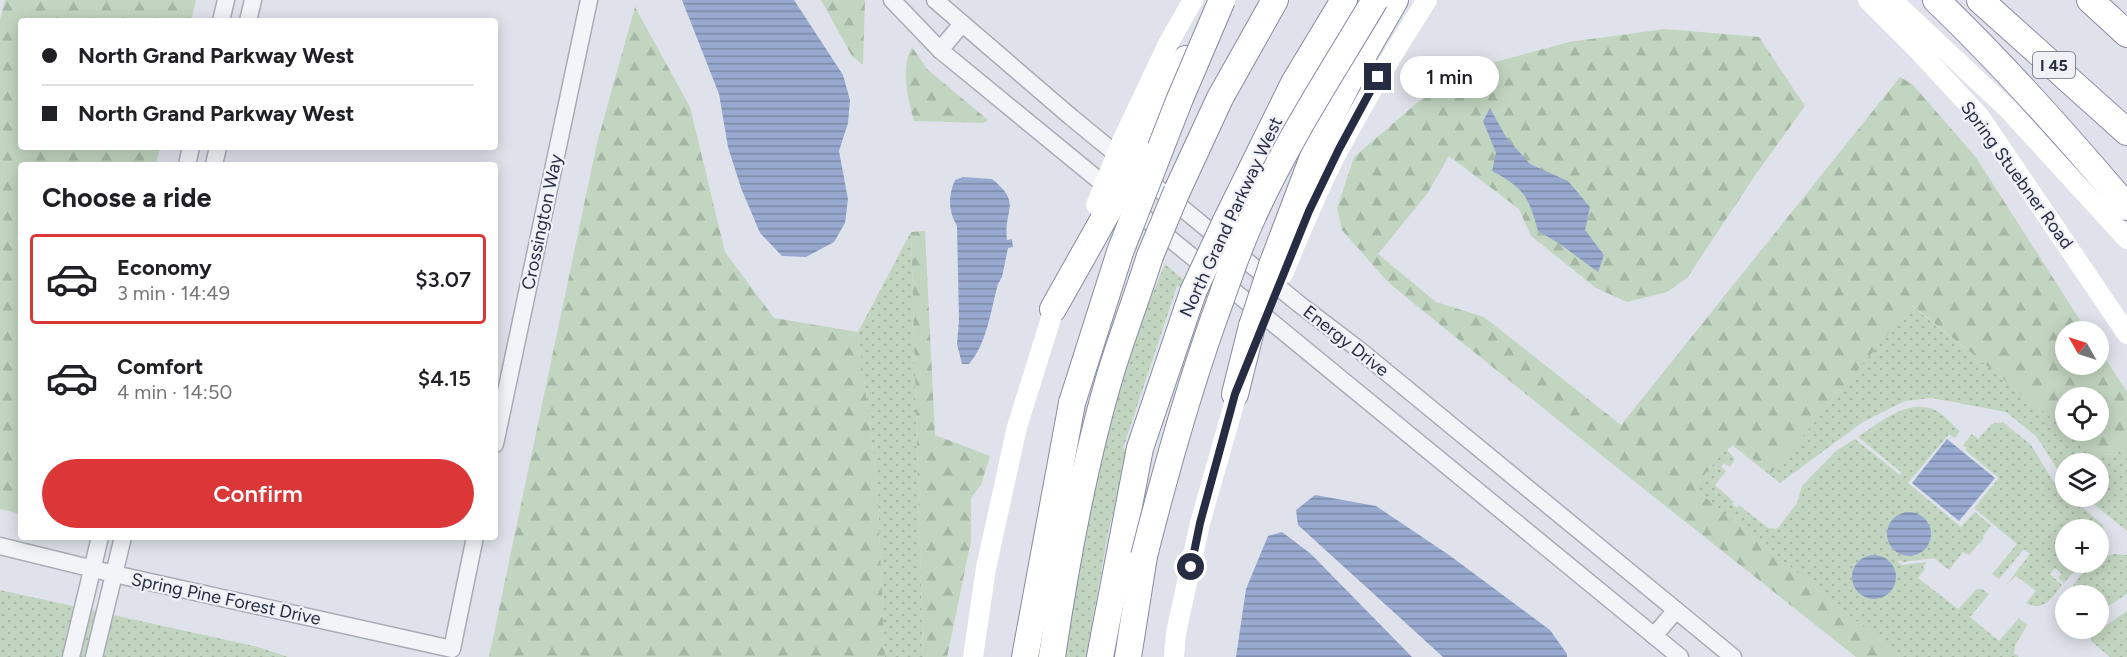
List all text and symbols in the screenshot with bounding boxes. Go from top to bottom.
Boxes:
text: North Grand Parkway West [78,42,354,69]
road number: I 45 [2033,52,2075,78]
callout: 1 min [1399,56,1498,98]
route end [1364,63,1391,90]
text: 1 min [1426,65,1473,89]
street label: Spring Stuebner Road [1956,97,2078,253]
text: North Grand Parkway West [78,100,354,127]
street label: North Grand Parkway West [1175,113,1287,321]
street label: Crossington Way [517,152,567,292]
text: Choose a ride [42,181,211,214]
icon: car [45,252,99,306]
text: Economy [117,254,212,281]
text: $3.07 [415,266,471,293]
text: 3 min · 14:49 [117,281,230,305]
street label: Energy Drive [1299,301,1393,381]
north arrow [2055,321,2109,375]
map controls [2055,321,2109,639]
icon: car [45,351,99,405]
text: Comfort [117,353,203,380]
text: $4.15 [418,365,471,392]
text: 4 min · 14:50 [117,380,232,404]
button: locate [2055,387,2109,441]
button: layers [2055,453,2109,507]
button: Confirm [42,459,474,528]
button: + [2055,519,2109,573]
route start [1177,553,1204,580]
street label: Spring Pine Forest Drive [129,568,323,630]
button: − [2055,585,2109,639]

